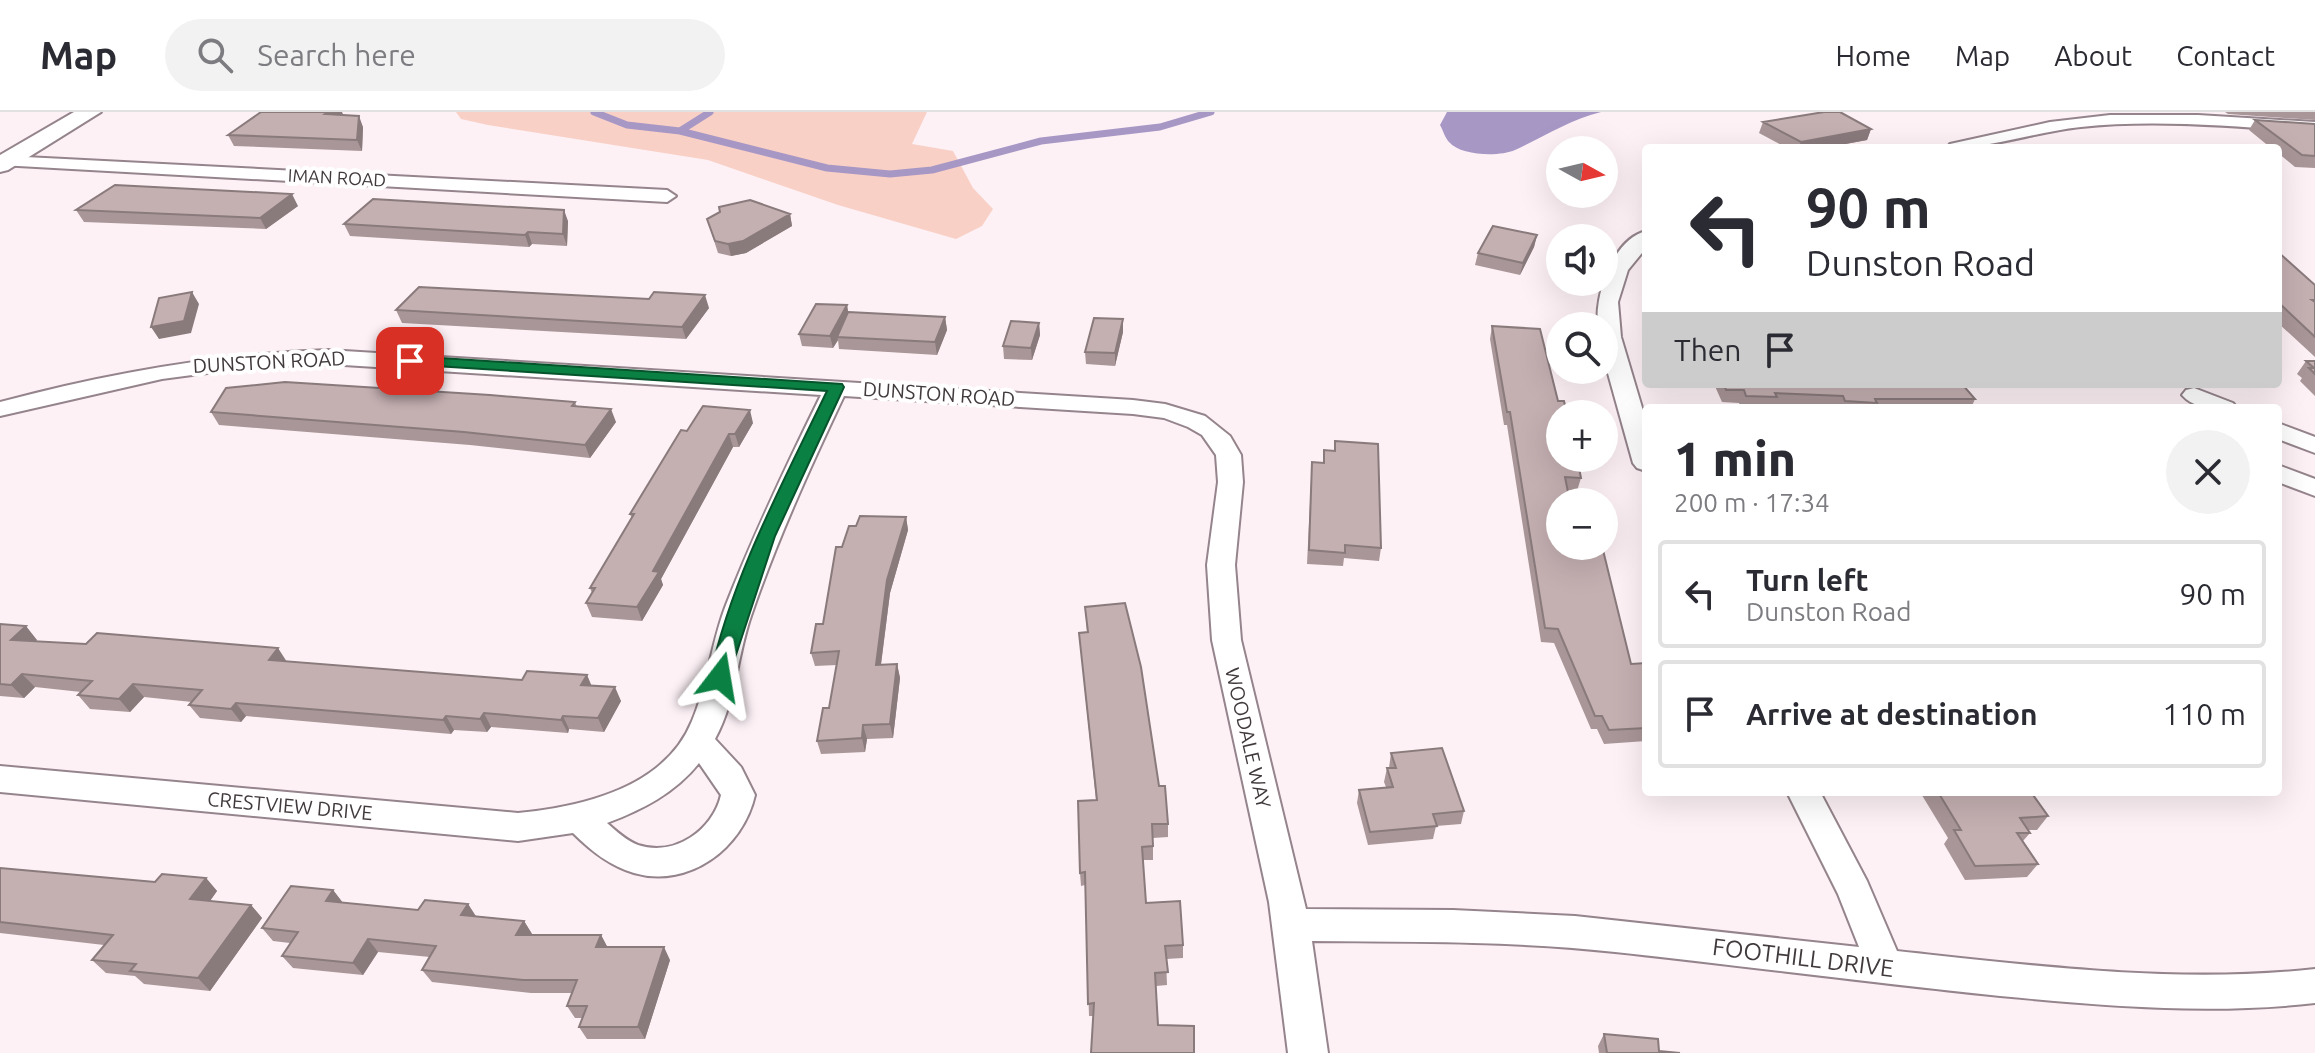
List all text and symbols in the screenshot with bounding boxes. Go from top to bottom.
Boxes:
search box [165,19,725,91]
icon: search [193,33,237,77]
text: Map [40,34,117,76]
text: Search here [257,38,416,72]
text: Home [1836,40,1911,71]
text: Map [1955,40,2010,71]
text: About [2054,40,2132,71]
text: Contact [2176,40,2275,71]
north arrow [1546,136,1618,208]
map controls [1546,136,1618,560]
street label: IMAN ROAD [287,164,387,190]
icon: left [1674,176,1778,280]
text: 90 m [1806,176,1931,239]
button: sound [1546,224,1618,296]
text: Dunston Road [1806,242,2035,283]
button: search [1546,312,1618,384]
pin [376,327,444,395]
icon: arrive [1758,328,1802,372]
text: Then [1674,333,1742,367]
icon: arrive [388,339,432,383]
street label: DUNSTON ROAD [192,346,346,377]
street label: DUNSTON ROAD [862,377,1016,410]
button: + [1546,400,1618,472]
button: close [2166,430,2250,514]
text: 1 min [1674,431,1796,485]
button: − [1546,488,1618,560]
text: 200 m · 17:34 [1674,488,1830,517]
text: Turn left [1746,563,1868,597]
icon: left [1678,572,1722,616]
text: 90 m [2179,577,2246,611]
text: Dunston Road [1746,597,1911,626]
position arrow [678,635,762,719]
street label: WOODALE WAY [1221,665,1276,811]
icon: arrive [1678,692,1722,736]
text: Arrive at destination [1746,697,2038,731]
text: 110 m [2162,697,2246,731]
street label: CRESTVIEW DRIVE [206,787,374,824]
street label: FOOTHILL DRIVE [1711,933,1895,982]

